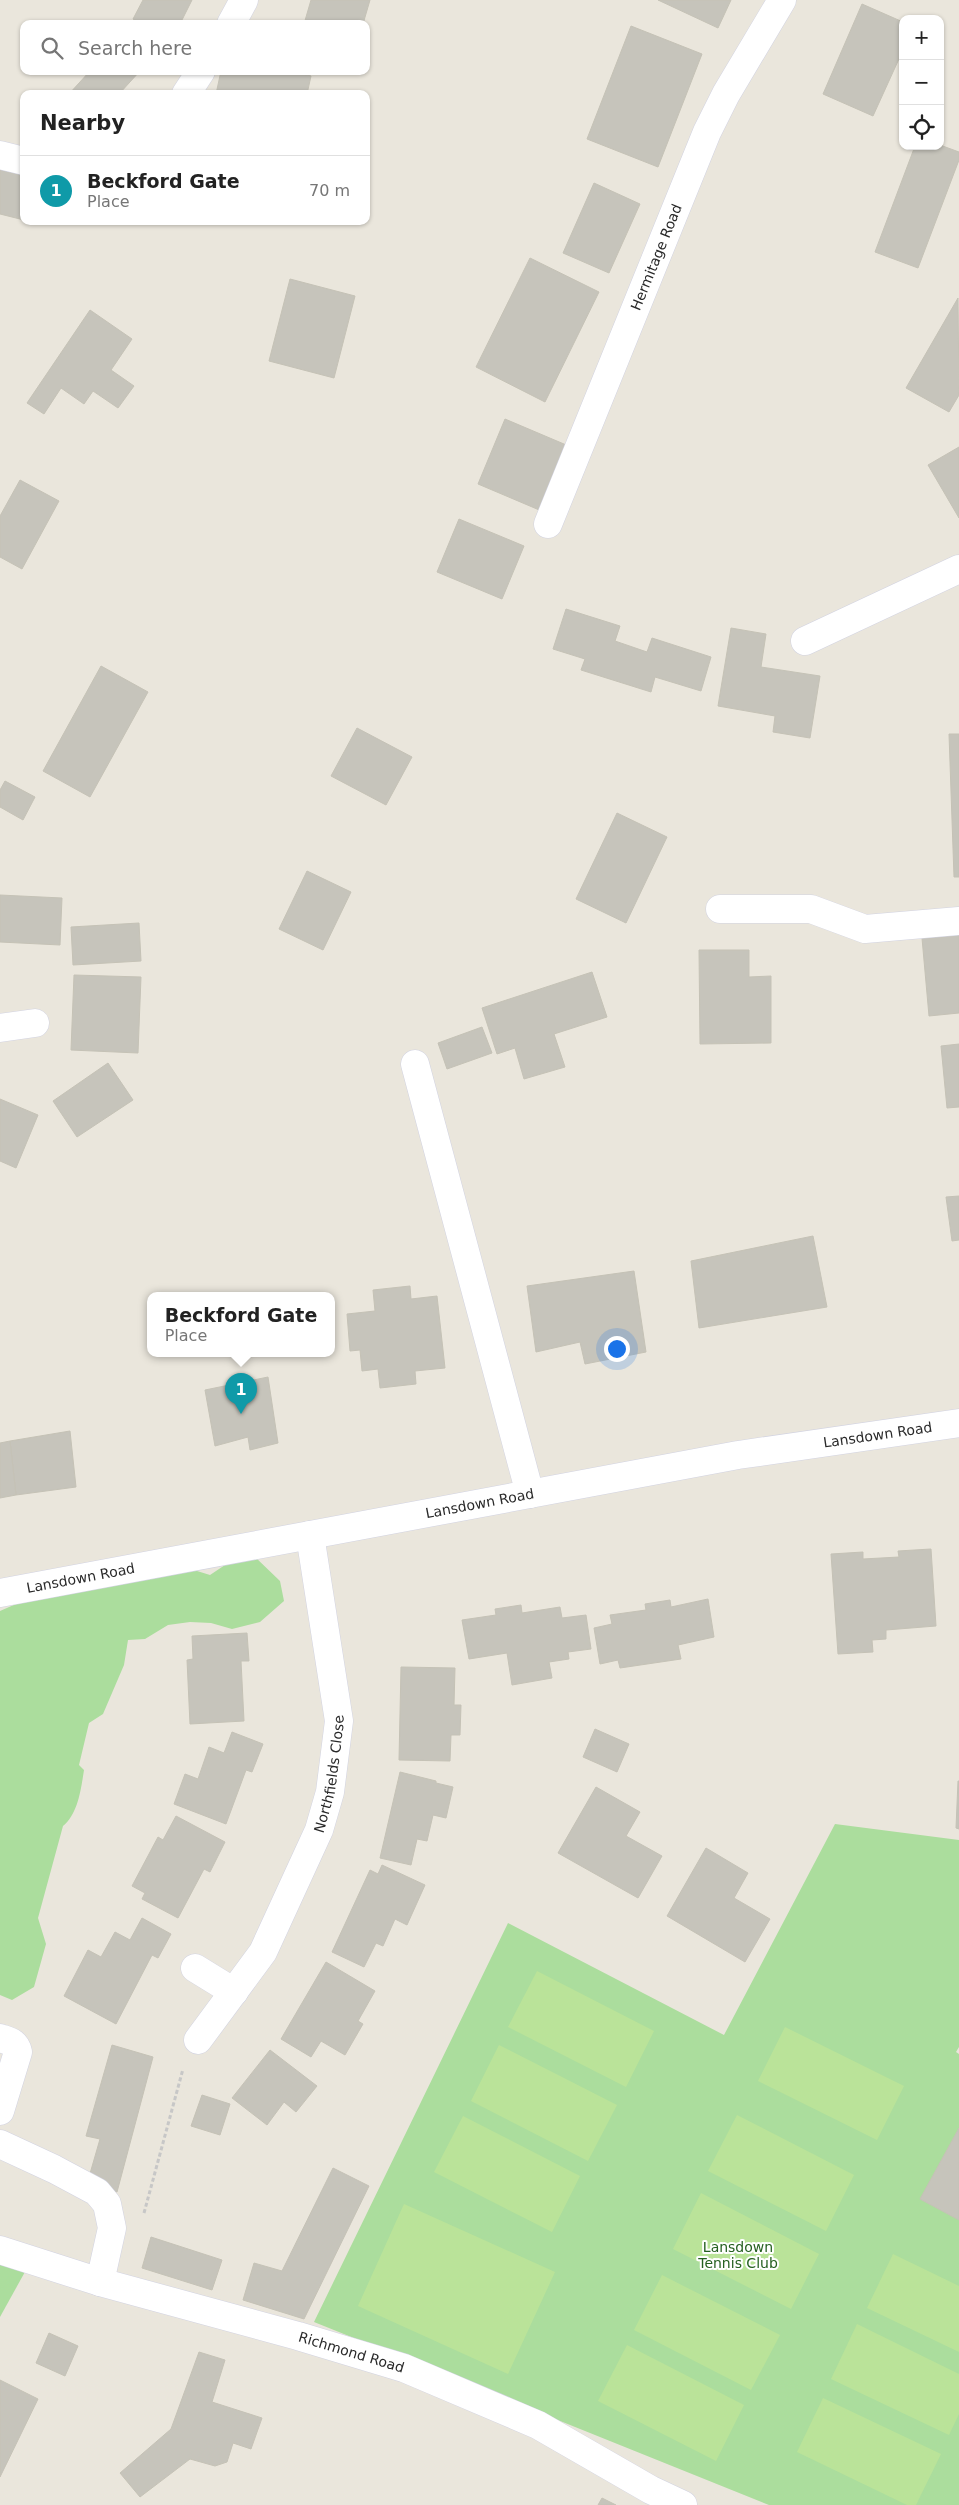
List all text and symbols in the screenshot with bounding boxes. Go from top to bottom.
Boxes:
map controls [899,15,944,150]
button: + [899,15,944,60]
search box [20,20,370,75]
icon: search [38,34,66,62]
text: Search here [78,37,192,59]
button: − [899,60,944,105]
button: locate [899,105,944,150]
text: Nearby [40,111,125,135]
text: Beckford Gate [87,170,240,192]
text: 1 [50,181,62,200]
text: 70 m [309,181,350,200]
text: Place [87,192,130,211]
street label: Hermitage Road [628,202,685,313]
popup [147,1292,335,1357]
text: Beckford Gate [165,1304,317,1326]
text: Place [165,1326,207,1345]
your location [604,1336,630,1362]
pin: 1 [225,1373,257,1414]
street label: Lansdown Road [822,1419,933,1451]
street label: Lansdown Road [424,1485,535,1521]
street label: Lansdown Road [25,1560,136,1596]
street label: Northfields Close [311,1714,347,1834]
park label: Lansdown Tennis Club [697,2239,778,2271]
street label: Richmond Road [297,2329,406,2376]

